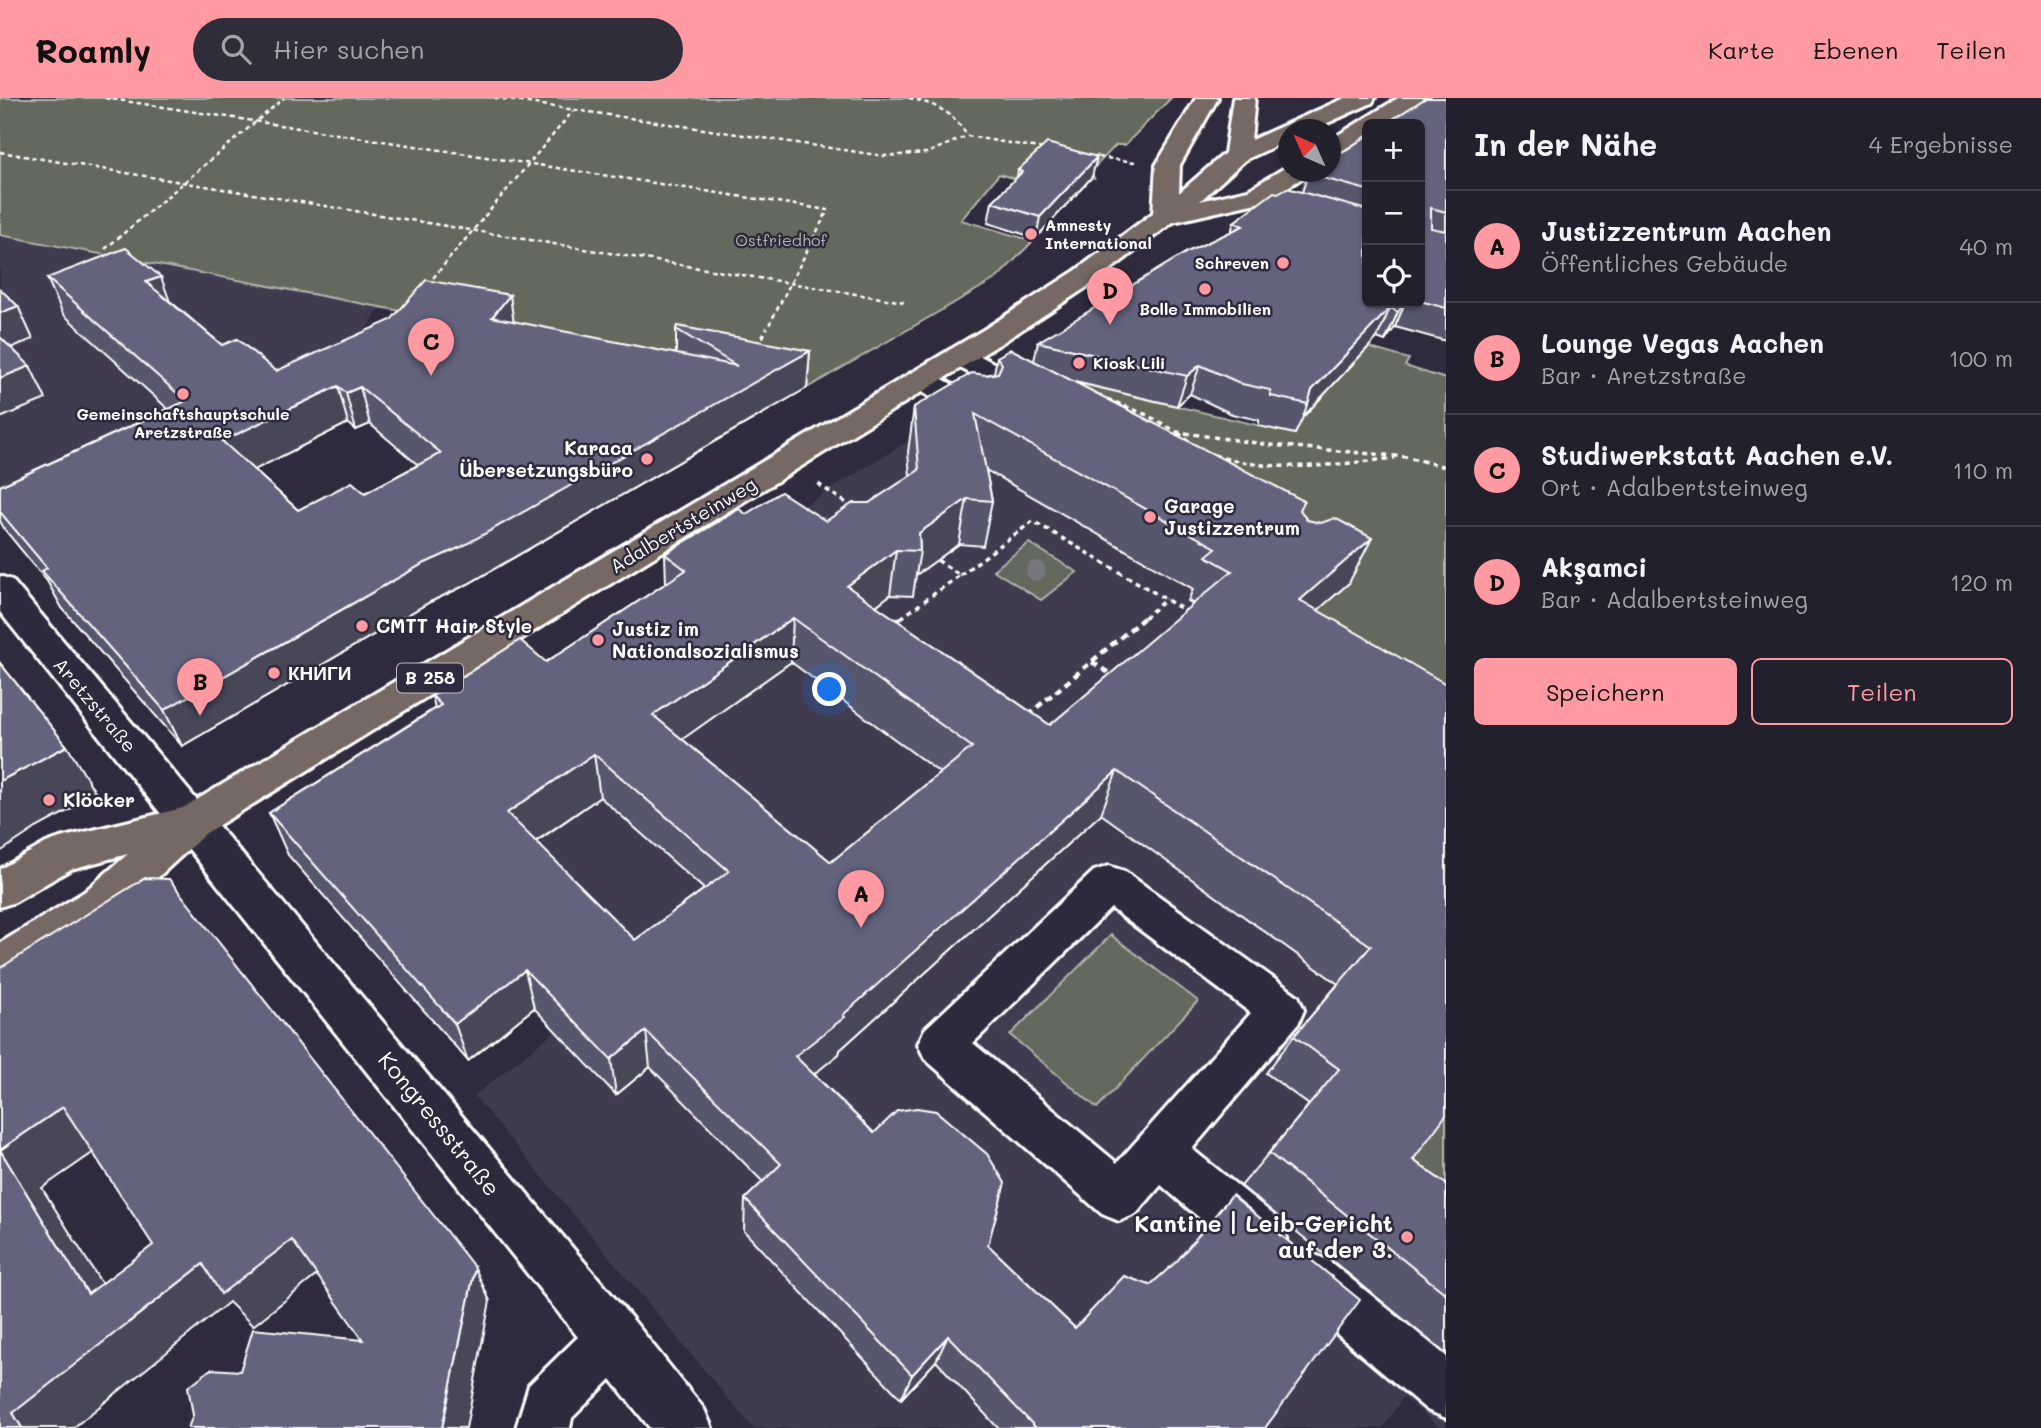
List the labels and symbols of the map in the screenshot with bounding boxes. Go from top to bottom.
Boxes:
north arrow [1278,119,1341,182]
place label: Amnesty International [1045,214,1152,253]
marker: Amnesty International [1023,226,1039,242]
park label: Ostfriedhof [735,229,827,250]
place label: Schreven [1195,252,1269,273]
marker: Schreven [1275,255,1291,271]
pin: D [1087,267,1133,325]
marker: Bolle Immobilien [1197,281,1213,297]
place label: Bolle Immobilien [1139,298,1271,319]
pin: C [408,318,454,376]
place label: Kiosk Lili [1093,352,1166,373]
marker: Kiosk Lili [1071,355,1087,371]
marker: Gemeinschaftshauptschule Aretzstraße [175,386,191,402]
place label: Gemeinschaftshauptschule Aretzstraße [77,403,289,442]
place label: Karaca Übersetzungsbüro [459,435,633,482]
marker: Karaca Übersetzungsbüro [639,451,655,467]
street label: Adalbertsteinweg [605,471,761,578]
place label: Garage Justizzentrum [1164,493,1300,540]
marker: Garage Justizzentrum [1142,509,1158,525]
place label: CMTT Hair Style [376,613,532,638]
place label: Justiz im Nationalsozialismus [612,616,799,663]
marker: CMTT Hair Style [354,618,370,634]
marker: Justiz im Nationalsozialismus [590,632,606,648]
street label: Aretzstraße [48,652,142,757]
pin: B [177,658,223,716]
place label: КНИГИ [288,660,351,685]
road number: B 258 [397,664,463,692]
marker: КНИГИ [266,665,282,681]
your location [812,672,846,706]
place label: Klöcker [63,787,135,812]
marker: Klöcker [41,792,57,808]
pin: A [838,870,884,928]
street label: Kongressstraße [372,1045,507,1202]
place label: Kantine | Leib-Gericht auf der 3. [1134,1208,1393,1264]
marker: Kantine | Leib-Gericht auf der 3. [1399,1229,1415,1245]

